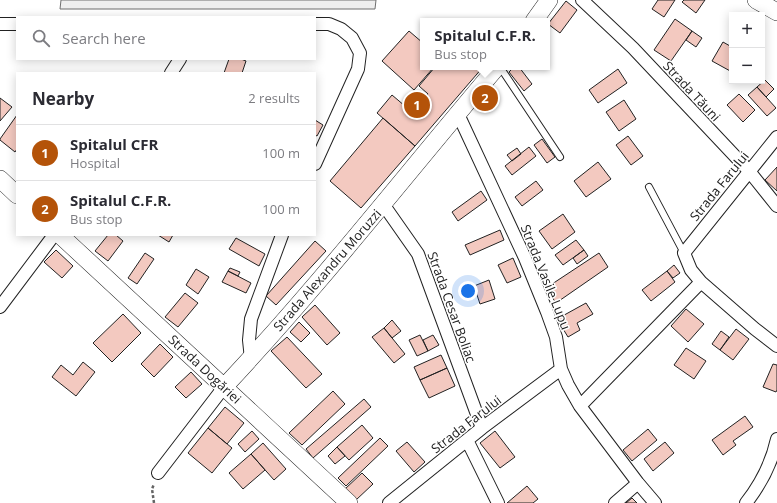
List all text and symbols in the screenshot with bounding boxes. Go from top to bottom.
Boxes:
map controls [729,12,765,84]
button: + [729,12,765,48]
search box [16,16,316,60]
popup [420,18,550,70]
text: Spitalul C.F.R. [434,25,536,45]
icon: search [30,27,52,49]
text: Search here [62,28,146,48]
text: Bus stop [434,45,487,63]
button: − [729,48,765,84]
street label: Strada Tăuni [659,57,725,125]
pin: 2 [472,83,498,113]
text: Nearby [32,87,94,110]
text: 2 results [248,89,300,107]
pin: 1 [404,90,430,120]
text: Spitalul CFR [70,134,159,154]
text: 1 [41,144,49,162]
text: 100 m [262,144,300,162]
street label: Strada Farului [685,147,753,225]
text: Hospital [70,154,120,172]
text: Spitalul C.F.R. [70,190,171,210]
text: 2 [41,200,49,218]
text: 100 m [262,200,300,218]
street label: Strada Alexandru Moruzzi [269,205,385,335]
text: Bus stop [70,210,123,228]
street label: Strada Vasile Lupu [517,222,575,332]
street label: Strada Cesar Boliac [424,249,480,365]
your location [458,281,478,301]
street label: Strada Dogăriei [165,331,245,407]
street label: Strada Farului [427,391,505,457]

